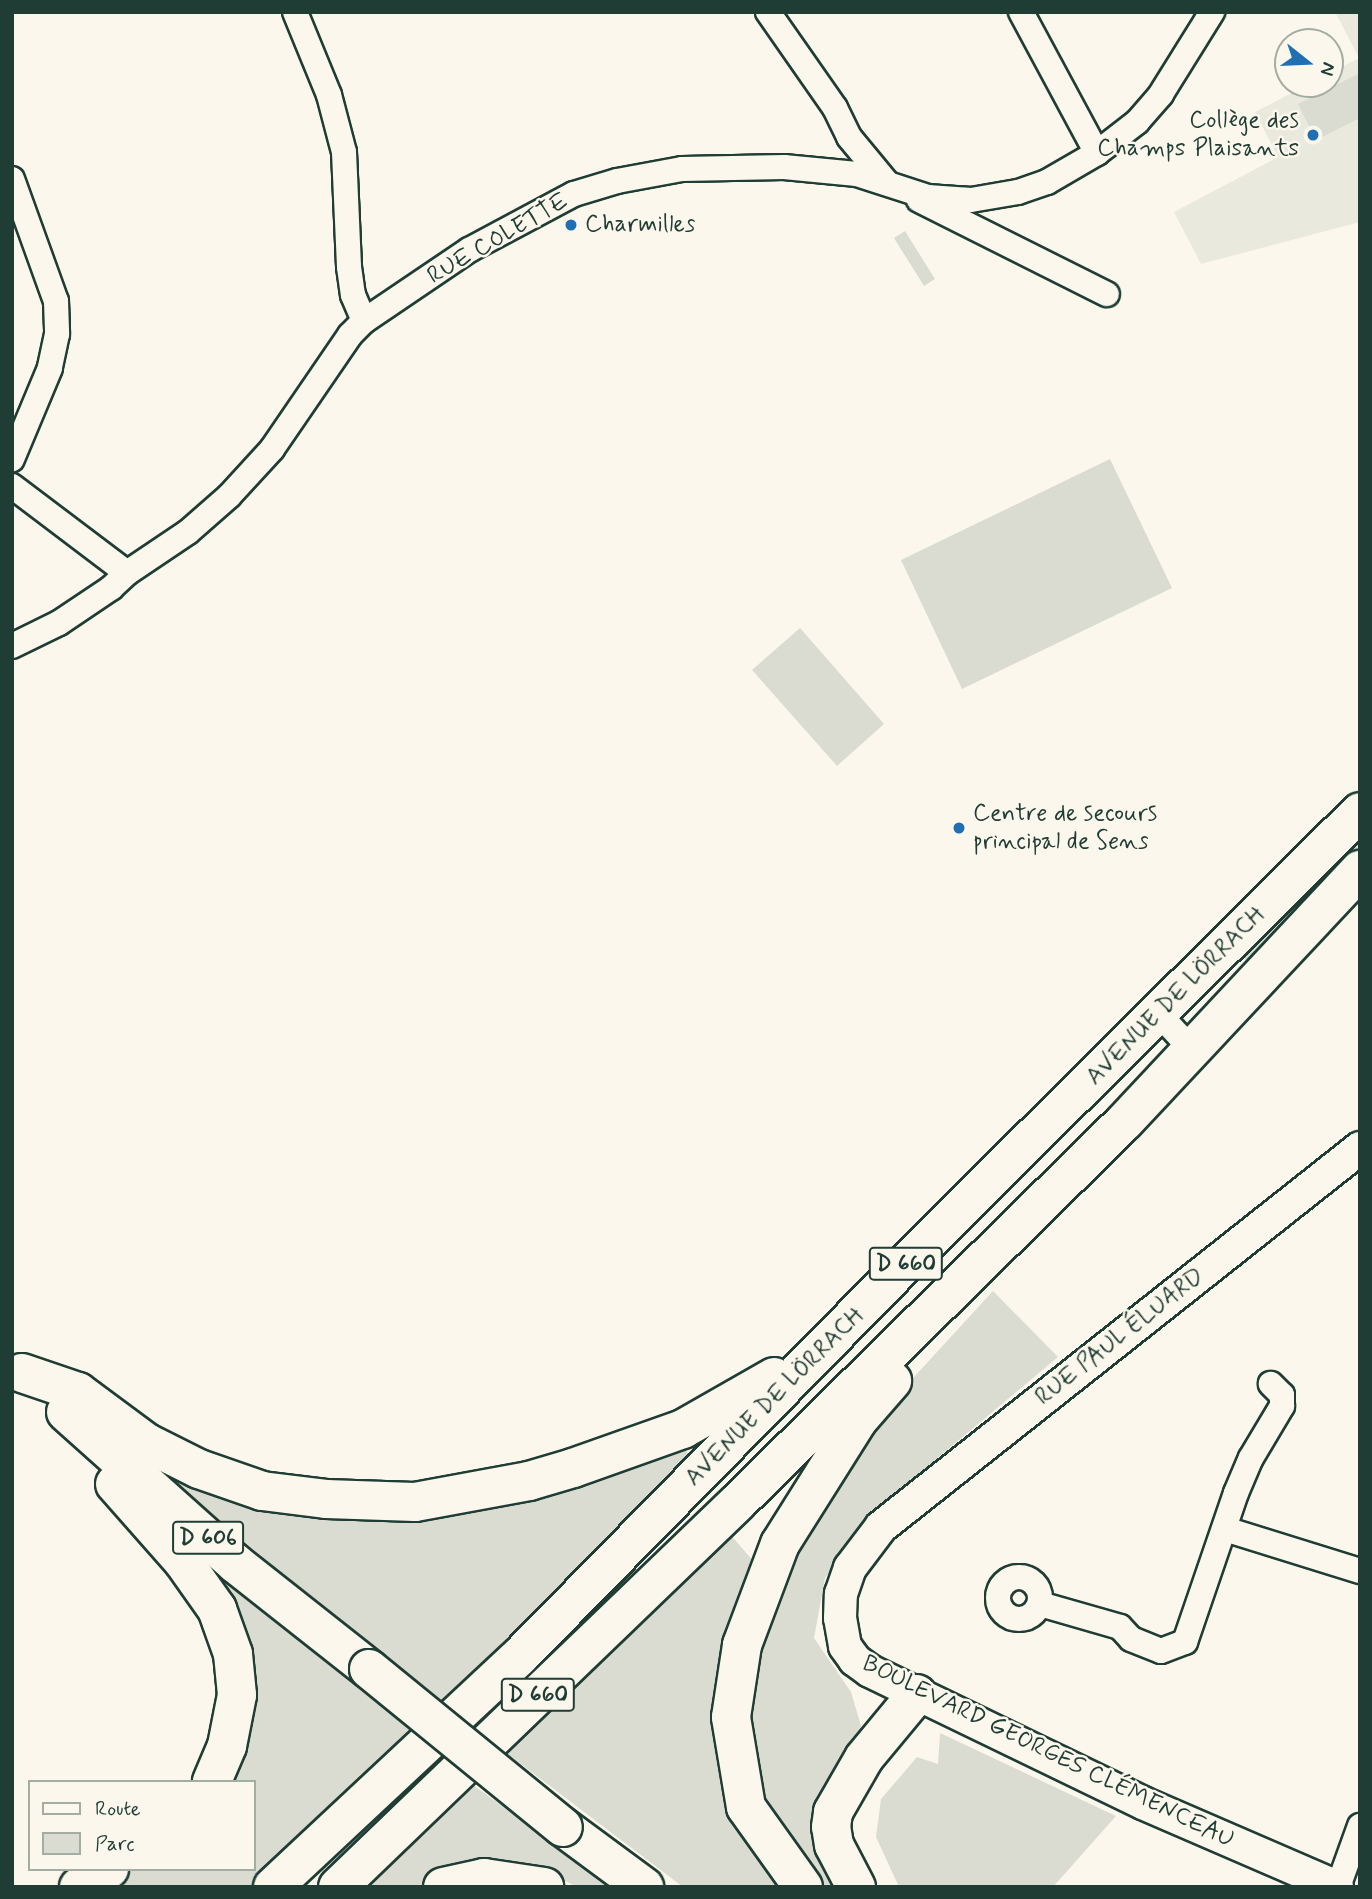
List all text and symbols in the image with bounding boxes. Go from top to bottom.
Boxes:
north arrow [1274,28,1344,98]
text: N [1314,59,1341,79]
place label: Collège des Champs Plaisants [1112,107,1299,163]
marker: Collège des Champs Plaisants [1305,127,1321,143]
street label: RUE COLETTE [422,187,574,291]
place label: Charmilles [585,211,695,239]
marker: Charmilles [563,217,579,233]
place label: Centre de secours principal de Sens [973,800,1162,856]
marker: Centre de secours principal de Sens [951,820,967,836]
street label: AVENUE DE LÖRRACH [1081,901,1271,1091]
road number: D 660 [867,1245,944,1284]
street label: RUE PAUL ÉLUARD [1030,1262,1210,1412]
street label: AVENUE DE LÖRRACH [680,1302,870,1492]
road number: D 606 [171,1518,245,1558]
street label: BOULEVARD GEORGES CLÉMENCEAU [858,1649,1238,1855]
road number: D 660 [500,1676,576,1714]
legend [28,1780,256,1871]
text: Route [95,1795,141,1823]
text: Parc [95,1830,135,1858]

